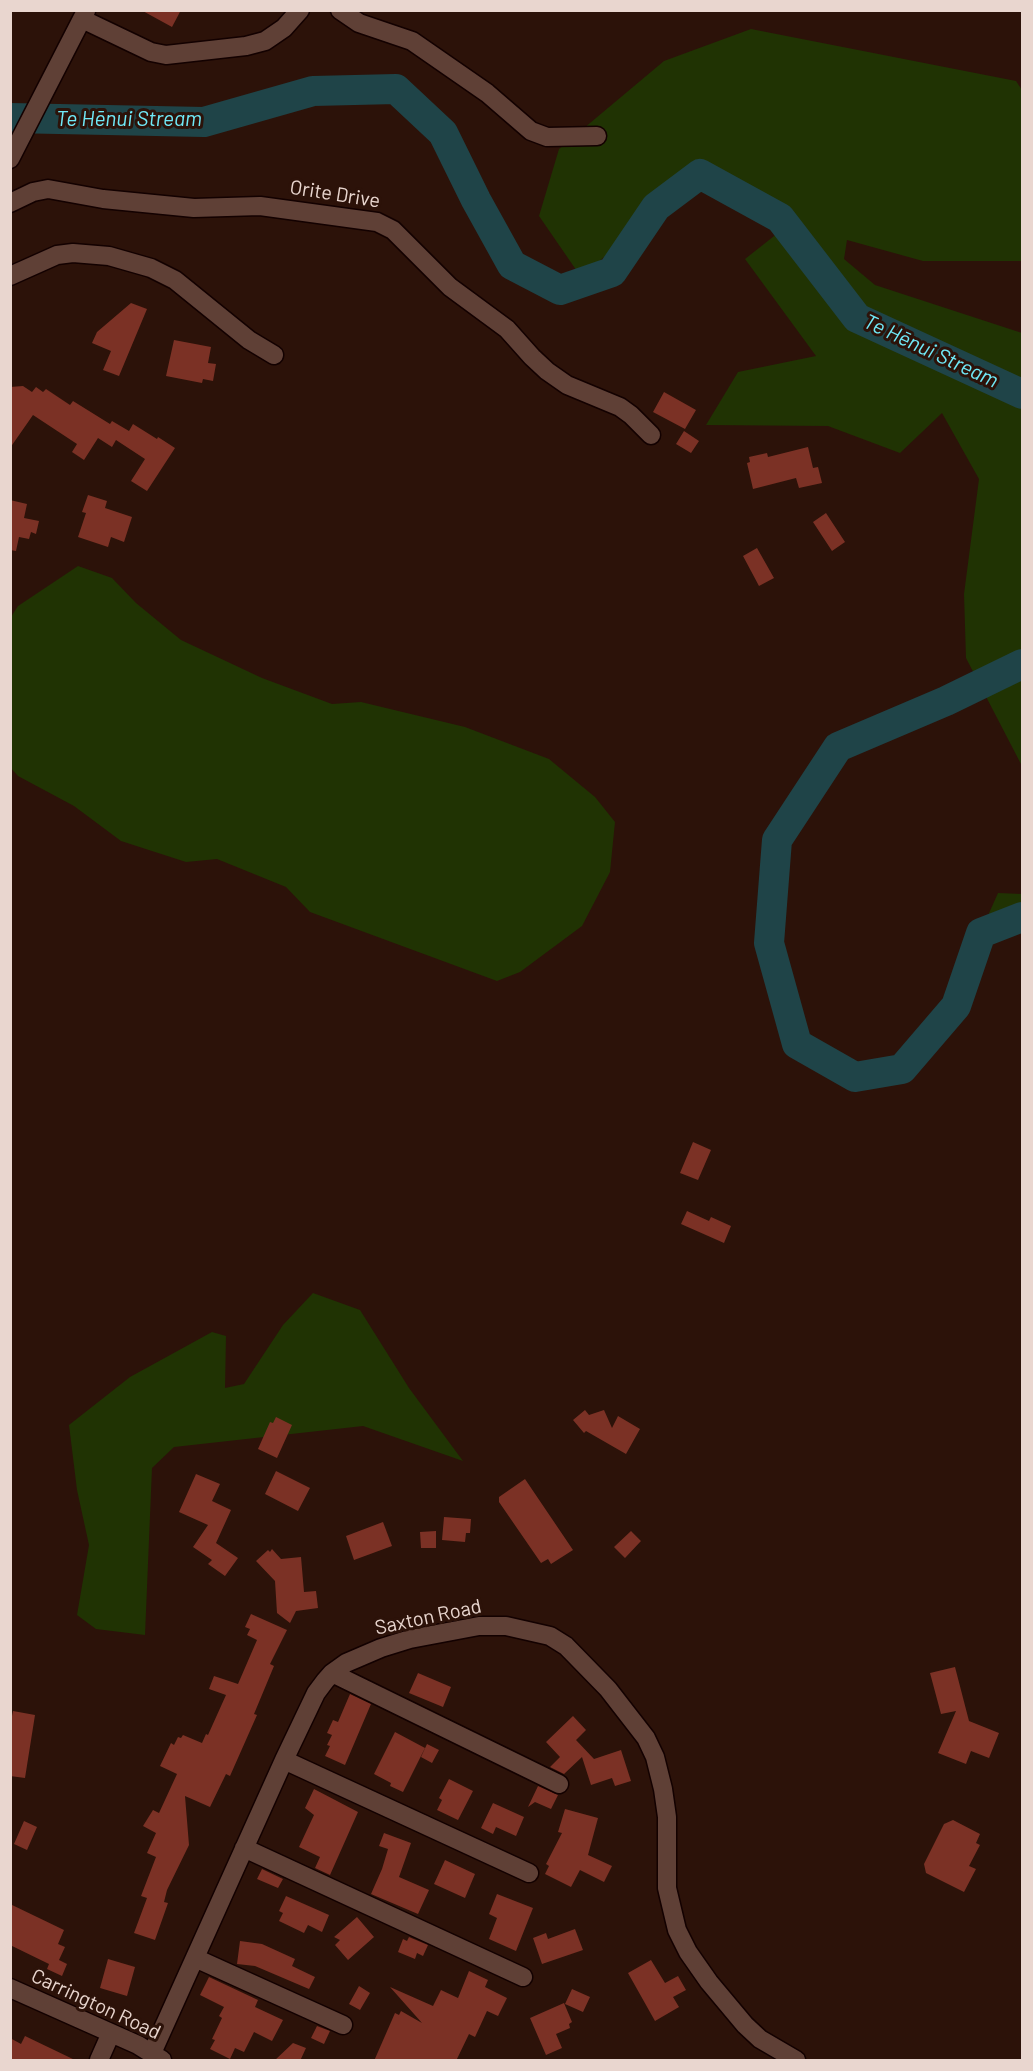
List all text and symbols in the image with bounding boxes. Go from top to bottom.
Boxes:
water label: Te Hēnui Stream [56,106,202,132]
street label: Orite Drive [288,175,382,213]
water label: Te Hēnui Stream [860,309,1002,393]
street label: Saxton Road [373,1594,483,1640]
street label: Carrington Road [27,1963,165,2045]

